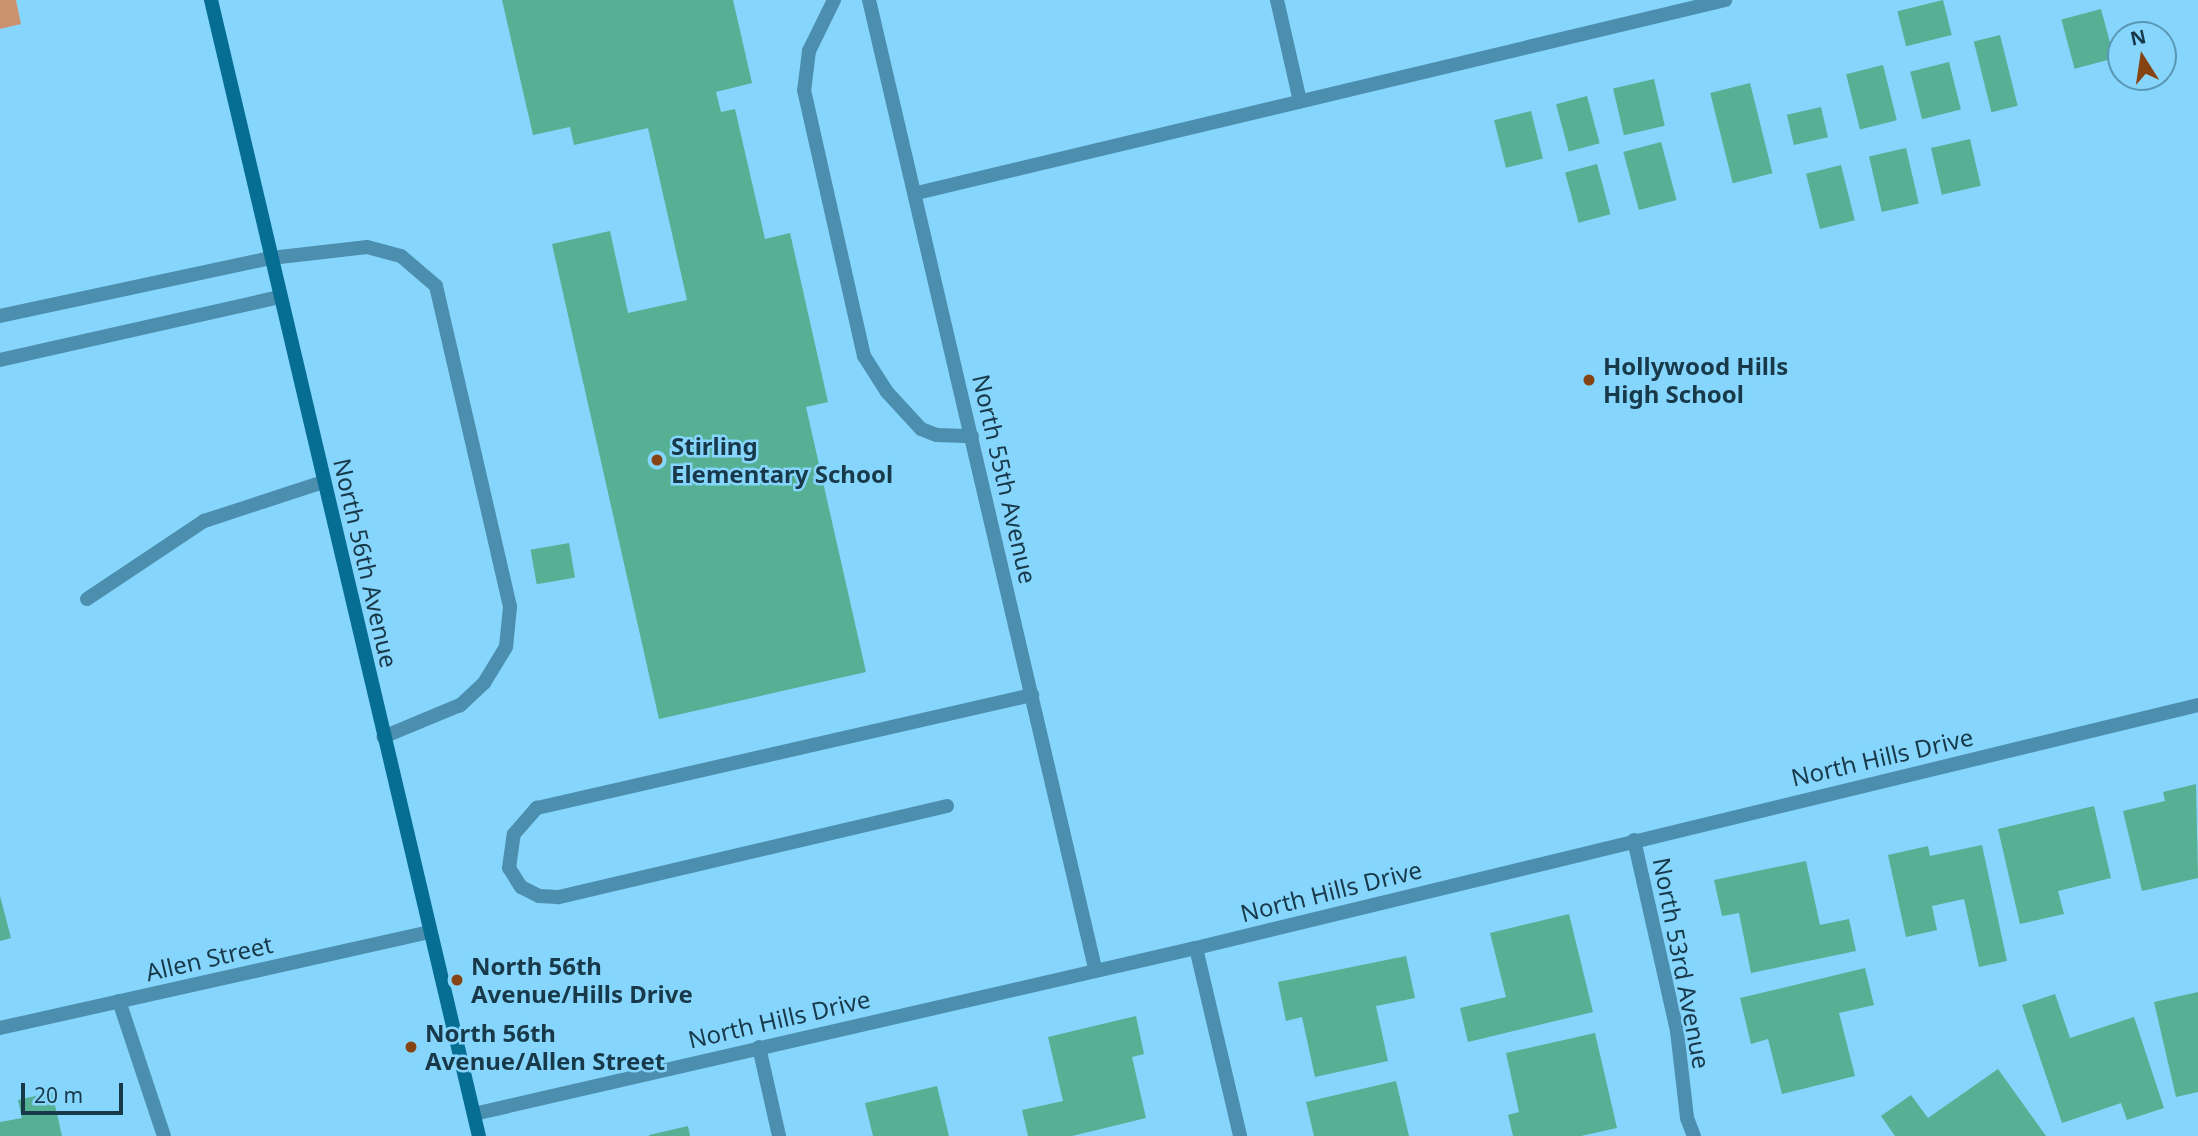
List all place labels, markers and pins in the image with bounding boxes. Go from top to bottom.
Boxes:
place label: Hollywood Hills High School [1603,352,1788,408]
marker: Hollywood Hills High School [1581,372,1597,388]
place label: Stirling Elementary School [671,432,893,488]
marker: Stirling Elementary School [649,452,665,468]
place label: North 56th Avenue/Hills Drive [471,952,693,1008]
marker: North 56th Avenue/Hills Drive [449,972,465,988]
place label: North 56th Avenue/Allen Street [425,1019,665,1075]
marker: North 56th Avenue/Allen Street [403,1039,419,1055]

